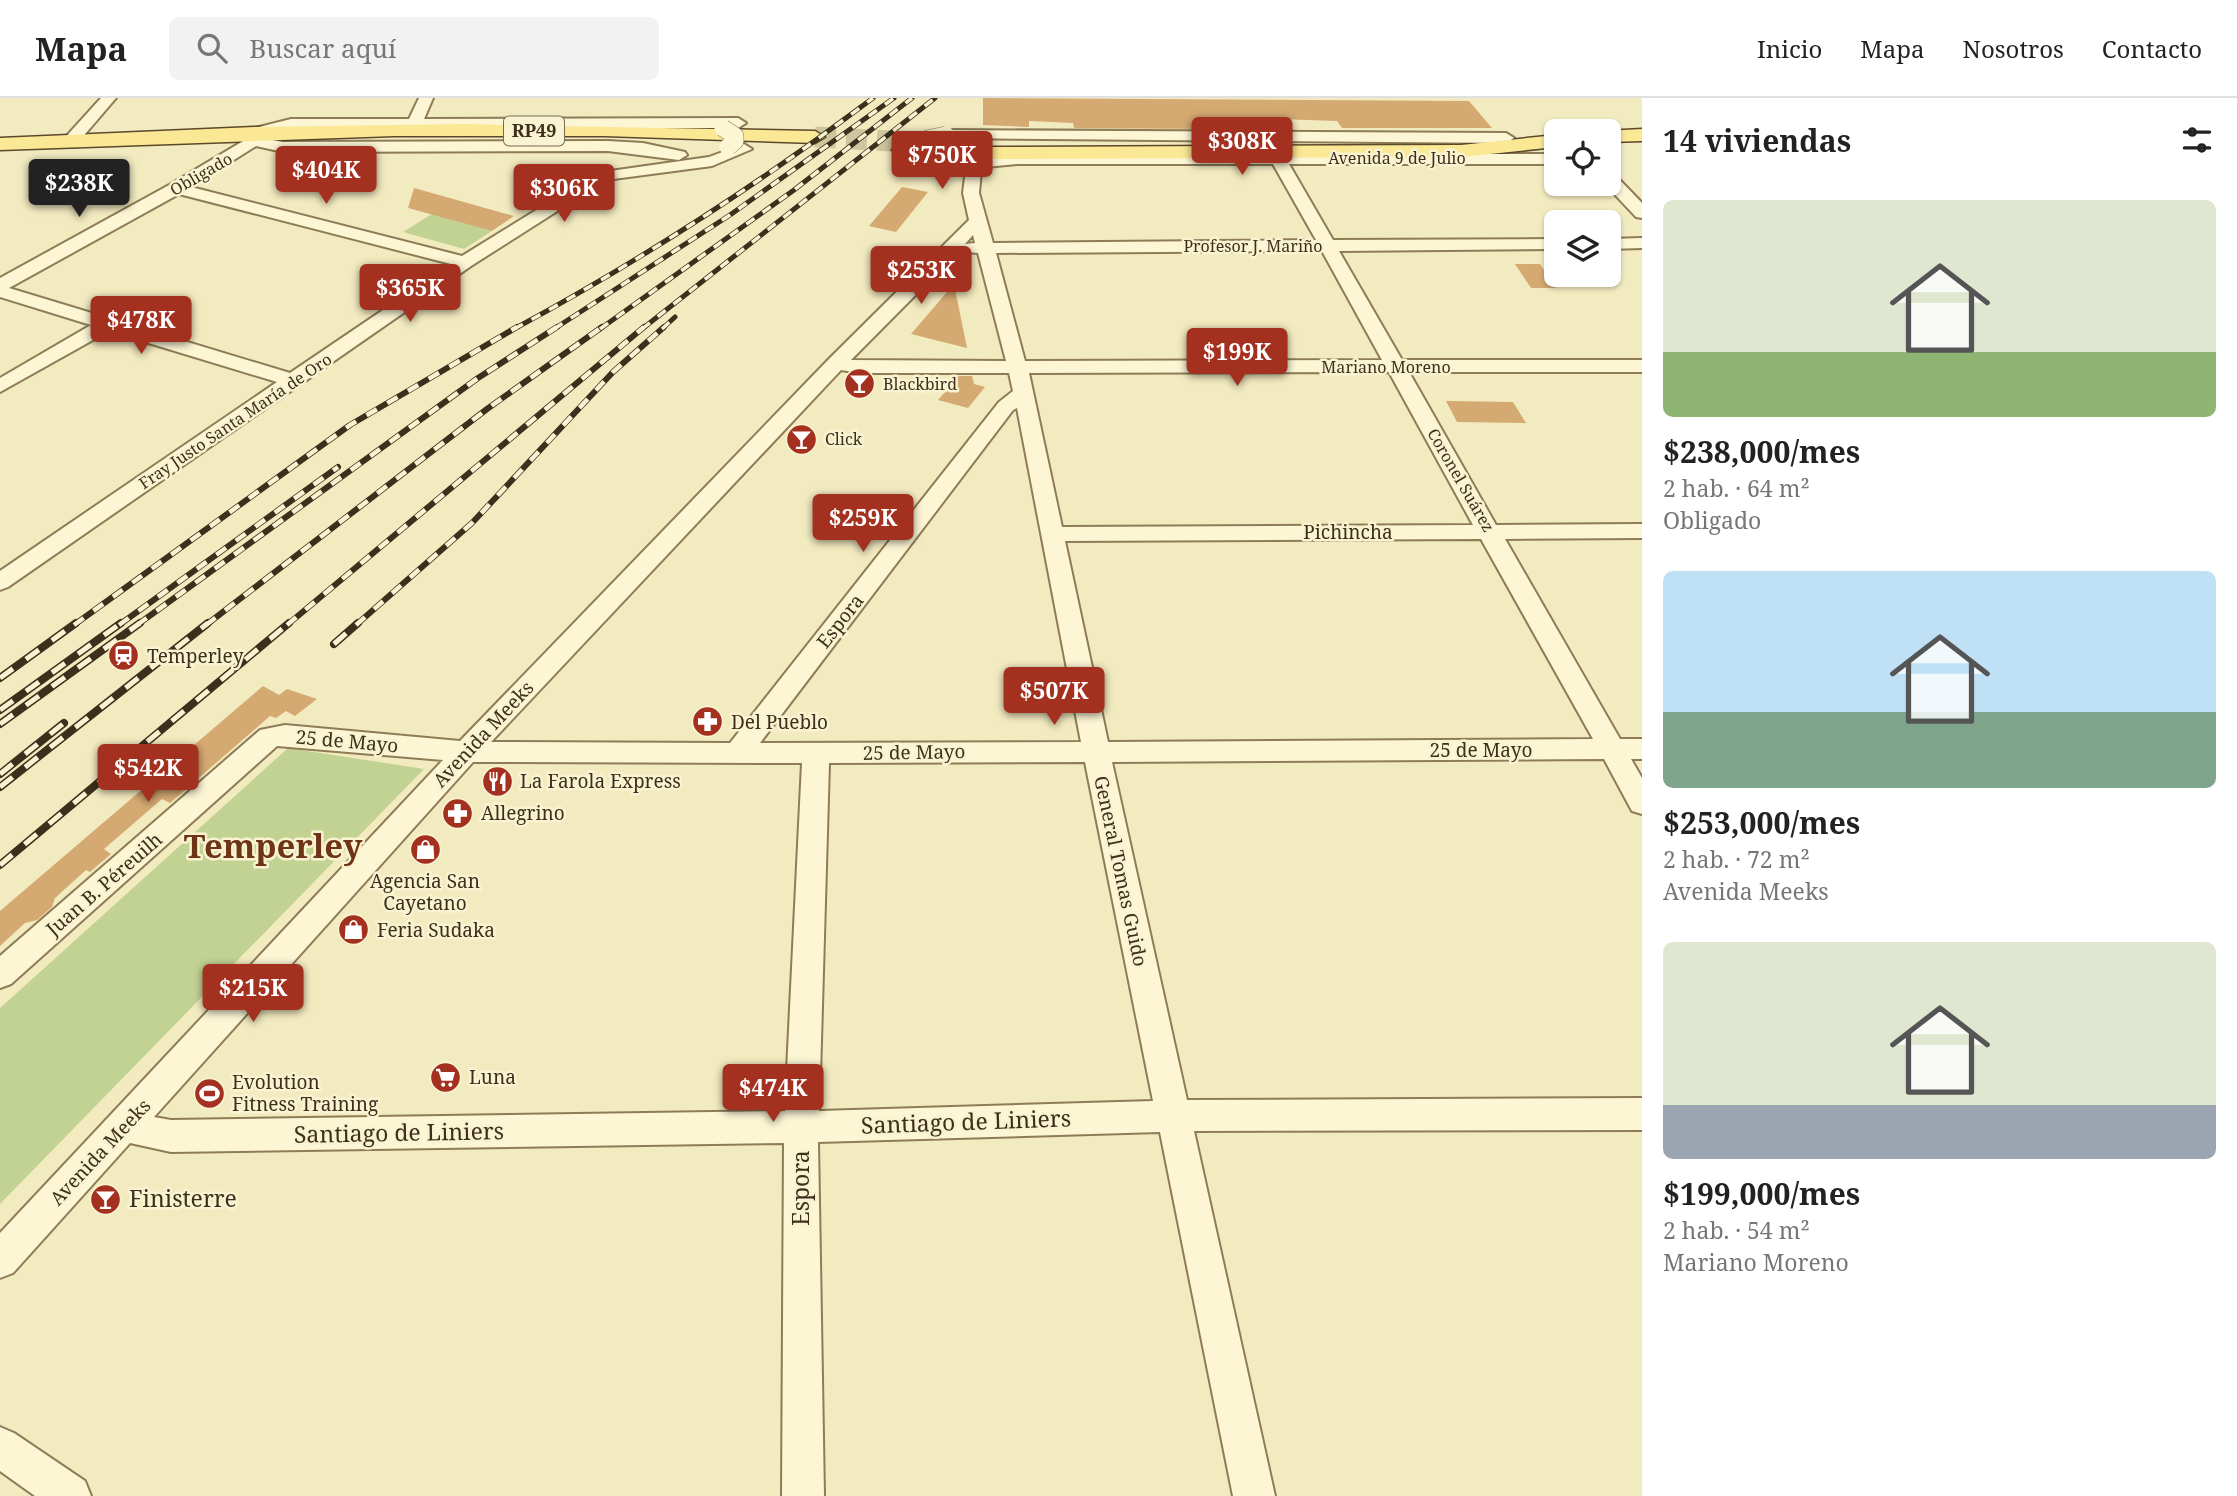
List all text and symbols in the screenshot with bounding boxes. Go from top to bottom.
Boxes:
search box [169,17,659,80]
text: Mapa [35,26,127,71]
icon: search [193,29,231,67]
text: Buscar aquí [249,30,396,66]
text: Inicio [1757,32,1822,65]
text: Mapa [1860,32,1925,65]
text: Nosotros [1963,32,2064,65]
text: Contacto [2102,32,2202,65]
road number: RP49 [504,116,564,146]
pin: $308K [1193,118,1291,177]
map controls [1544,119,1621,287]
button: locate [1544,119,1621,196]
text: 14 viviendas [1663,120,1851,161]
icon: filters [2178,121,2216,159]
text: $308K [1208,124,1276,156]
pin: $750K [893,132,991,191]
text: $750K [908,138,976,170]
pin: $404K [277,146,375,206]
street label: Obligado [166,147,236,201]
street label: Avenida 9 de Julio [1328,147,1466,169]
text: $404K [292,153,360,185]
pin: $238K [30,159,128,219]
pin: $306K [515,164,613,224]
text: $238K [45,166,113,198]
text: $306K [530,171,598,203]
button: layers [1544,210,1621,287]
street label: Profesor J. Mariño [1183,235,1323,257]
icon: home [1877,245,2003,371]
pin: $253K [872,246,970,306]
text: $253K [887,253,955,285]
pin: $365K [361,264,459,324]
text: $365K [376,271,444,303]
pin: $478K [92,296,190,356]
text: $478K [107,303,175,335]
pin: $199K [1188,328,1286,388]
text: $199K [1203,335,1271,367]
street label: Fray Justo Santa María de Oro [134,348,336,494]
street label: Mariano Moreno [1321,356,1451,378]
bar icon: Blackbird [843,367,877,401]
place label: Blackbird [883,373,957,395]
bar icon: Click [785,422,819,456]
street label: Coronel Suárez [1422,424,1500,536]
place label: Click [825,428,863,450]
text: $238,000/mes [1663,431,1860,472]
text: 2 hab. · 64 m² [1663,472,1810,504]
pin: $259K [814,494,912,554]
text: $259K [829,501,897,533]
text: Obligado [1663,504,1761,536]
street label: Pichincha [1303,519,1393,545]
street label: Espora [811,588,869,654]
icon: home [1877,616,2003,742]
station icon: Temperley [107,639,141,673]
place label: Temperley [147,643,244,669]
pin: $507K [1005,668,1103,727]
text: $507K [1020,674,1088,706]
street label: Avenida Meeks [427,675,539,793]
pharmacy icon: Del Pueblo [691,705,725,739]
place label: Del Pueblo [731,709,828,735]
street label: 25 de Mayo [295,724,399,758]
street label: 25 de Mayo [1430,737,1532,763]
street label: 25 de Mayo [862,738,966,766]
pin: $542K [99,744,197,804]
text: $542K [114,751,182,783]
restaurant icon: La Farola Express [480,764,514,798]
place label: La Farola Express [520,768,681,794]
street label: General Tomas Guido [1088,773,1154,969]
pharmacy icon: Allegrino [441,796,475,830]
place label: Allegrino [481,800,565,826]
text: $253,000/mes [1663,802,1860,843]
district label: Temperley [184,823,363,868]
street label: Juan B. Péreuilh [40,826,168,942]
shop icon: Agencia San Cayetano [408,833,442,867]
text: 2 hab. · 72 m² [1663,843,1810,875]
place label: Agencia San Cayetano [370,868,480,916]
text: Avenida Meeks [1663,875,1829,907]
shop icon: Feria Sudaka [337,913,371,947]
place label: Feria Sudaka [377,917,495,943]
pin: $215K [204,964,302,1024]
text: $215K [219,971,287,1003]
icon: home [1877,987,2003,1113]
supermarket icon: Luna [429,1060,463,1094]
place label: Luna [469,1064,516,1090]
pin: $474K [724,1065,822,1124]
place label: Evolution Fitness Training [232,1069,378,1117]
text: $474K [739,1071,807,1103]
sports icon: Evolution Fitness Training [192,1076,226,1110]
street label: Avenida Meeks [44,1093,156,1211]
street label: Santiago de Liniers [860,1101,1072,1141]
street label: Santiago de Liniers [294,1114,504,1150]
street label: Espora [784,1150,816,1226]
text: $199,000/mes [1663,1173,1860,1214]
bar icon: Finisterre [89,1182,123,1216]
place label: Finisterre [129,1182,237,1214]
text: 2 hab. · 54 m² [1663,1214,1810,1246]
text: Mariano Moreno [1663,1246,1849,1278]

